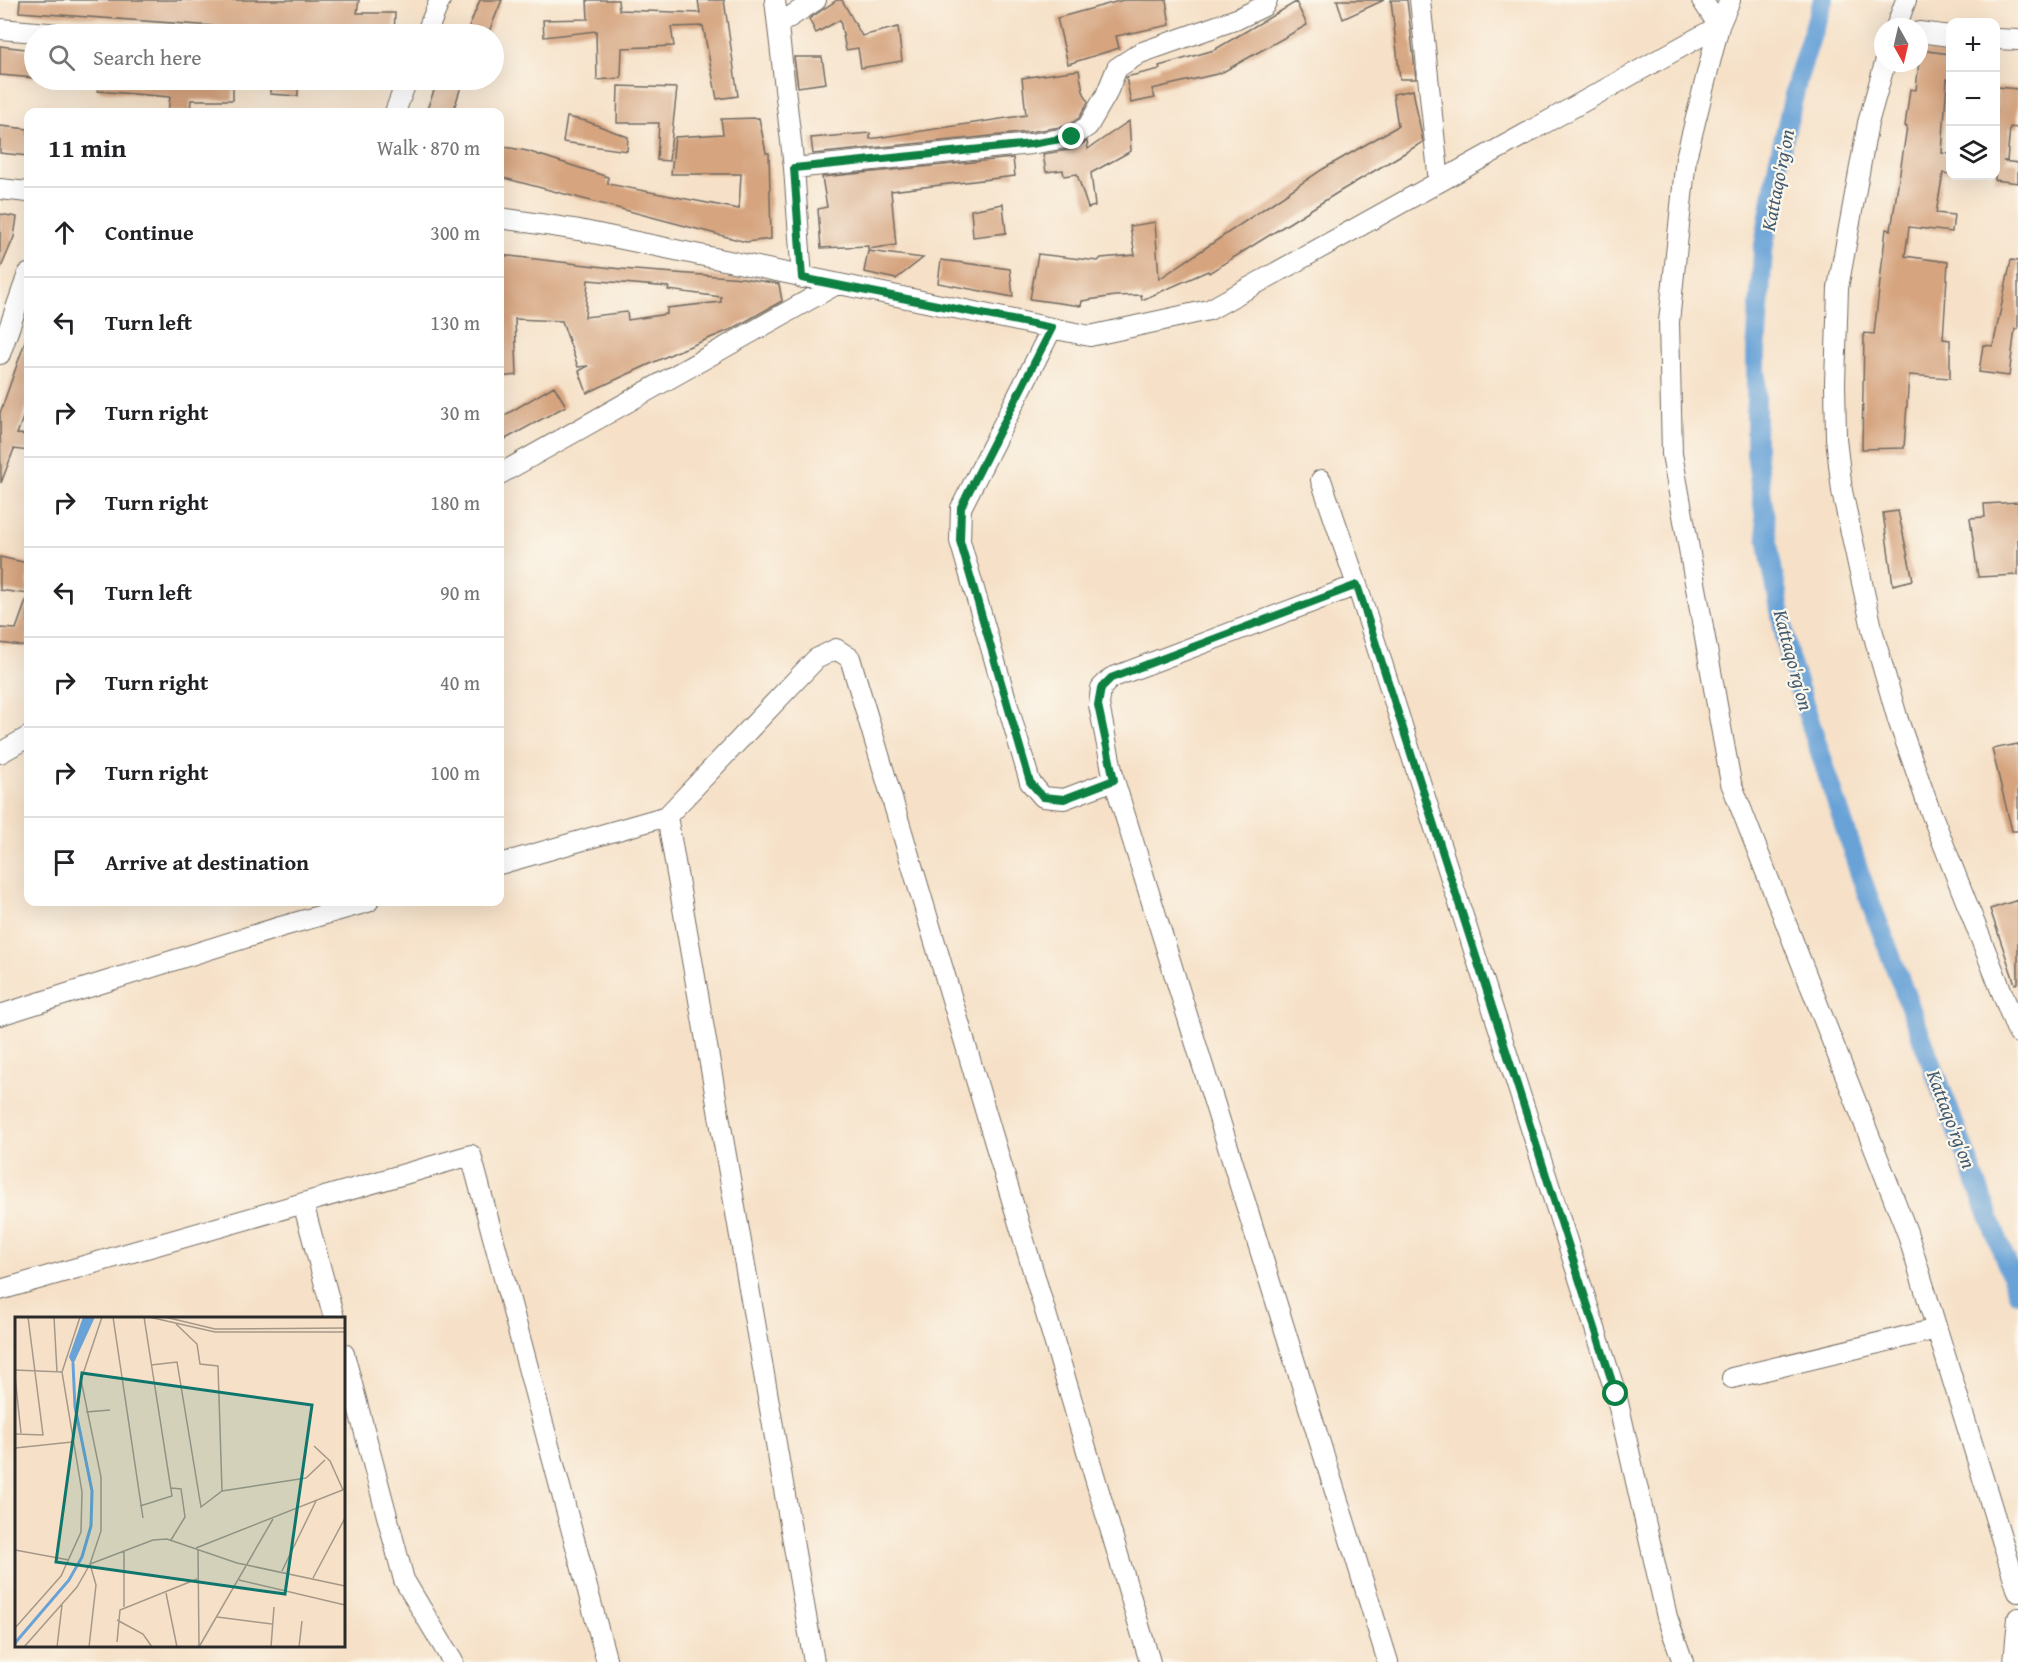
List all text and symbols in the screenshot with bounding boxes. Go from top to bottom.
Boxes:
north arrow [1874,18,1928,72]
map controls [1946,18,2000,180]
button: + [1946,18,2000,72]
search box [24,24,504,90]
icon: search [45,41,78,74]
text: Search here [93,41,202,73]
button: − [1946,72,2000,126]
route end [1058,123,1084,149]
button: layers [1946,126,2000,180]
water label: Kattaqo'rg'on [1753,127,1801,234]
text: 11 min [48,128,126,167]
text: Walk · 870 m [377,133,480,162]
icon: ahead [48,216,81,249]
text: Continue [105,216,194,248]
text: 300 m [430,218,480,247]
icon: left [48,306,81,339]
text: Turn left [105,306,192,338]
text: 130 m [430,308,480,337]
icon: right [48,396,81,429]
text: Turn right [105,396,208,428]
text: 30 m [440,398,480,427]
icon: right [48,486,81,519]
text: Turn right [105,486,208,518]
text: 180 m [430,488,480,517]
icon: left [48,576,81,609]
text: Turn left [105,576,192,608]
text: 90 m [440,578,480,607]
water label: Kattaqo'rg'on [1766,605,1821,714]
icon: right [48,666,81,699]
text: Turn right [105,666,208,698]
text: 40 m [440,668,480,697]
icon: right [48,756,81,789]
text: Turn right [105,756,208,788]
text: 100 m [430,758,480,787]
icon: arrive [48,846,81,879]
text: Arrive at destination [105,846,309,878]
water label: Kattaqo'rg'on [1920,1065,1984,1172]
inset map [15,1317,345,1647]
route start [1602,1380,1628,1406]

